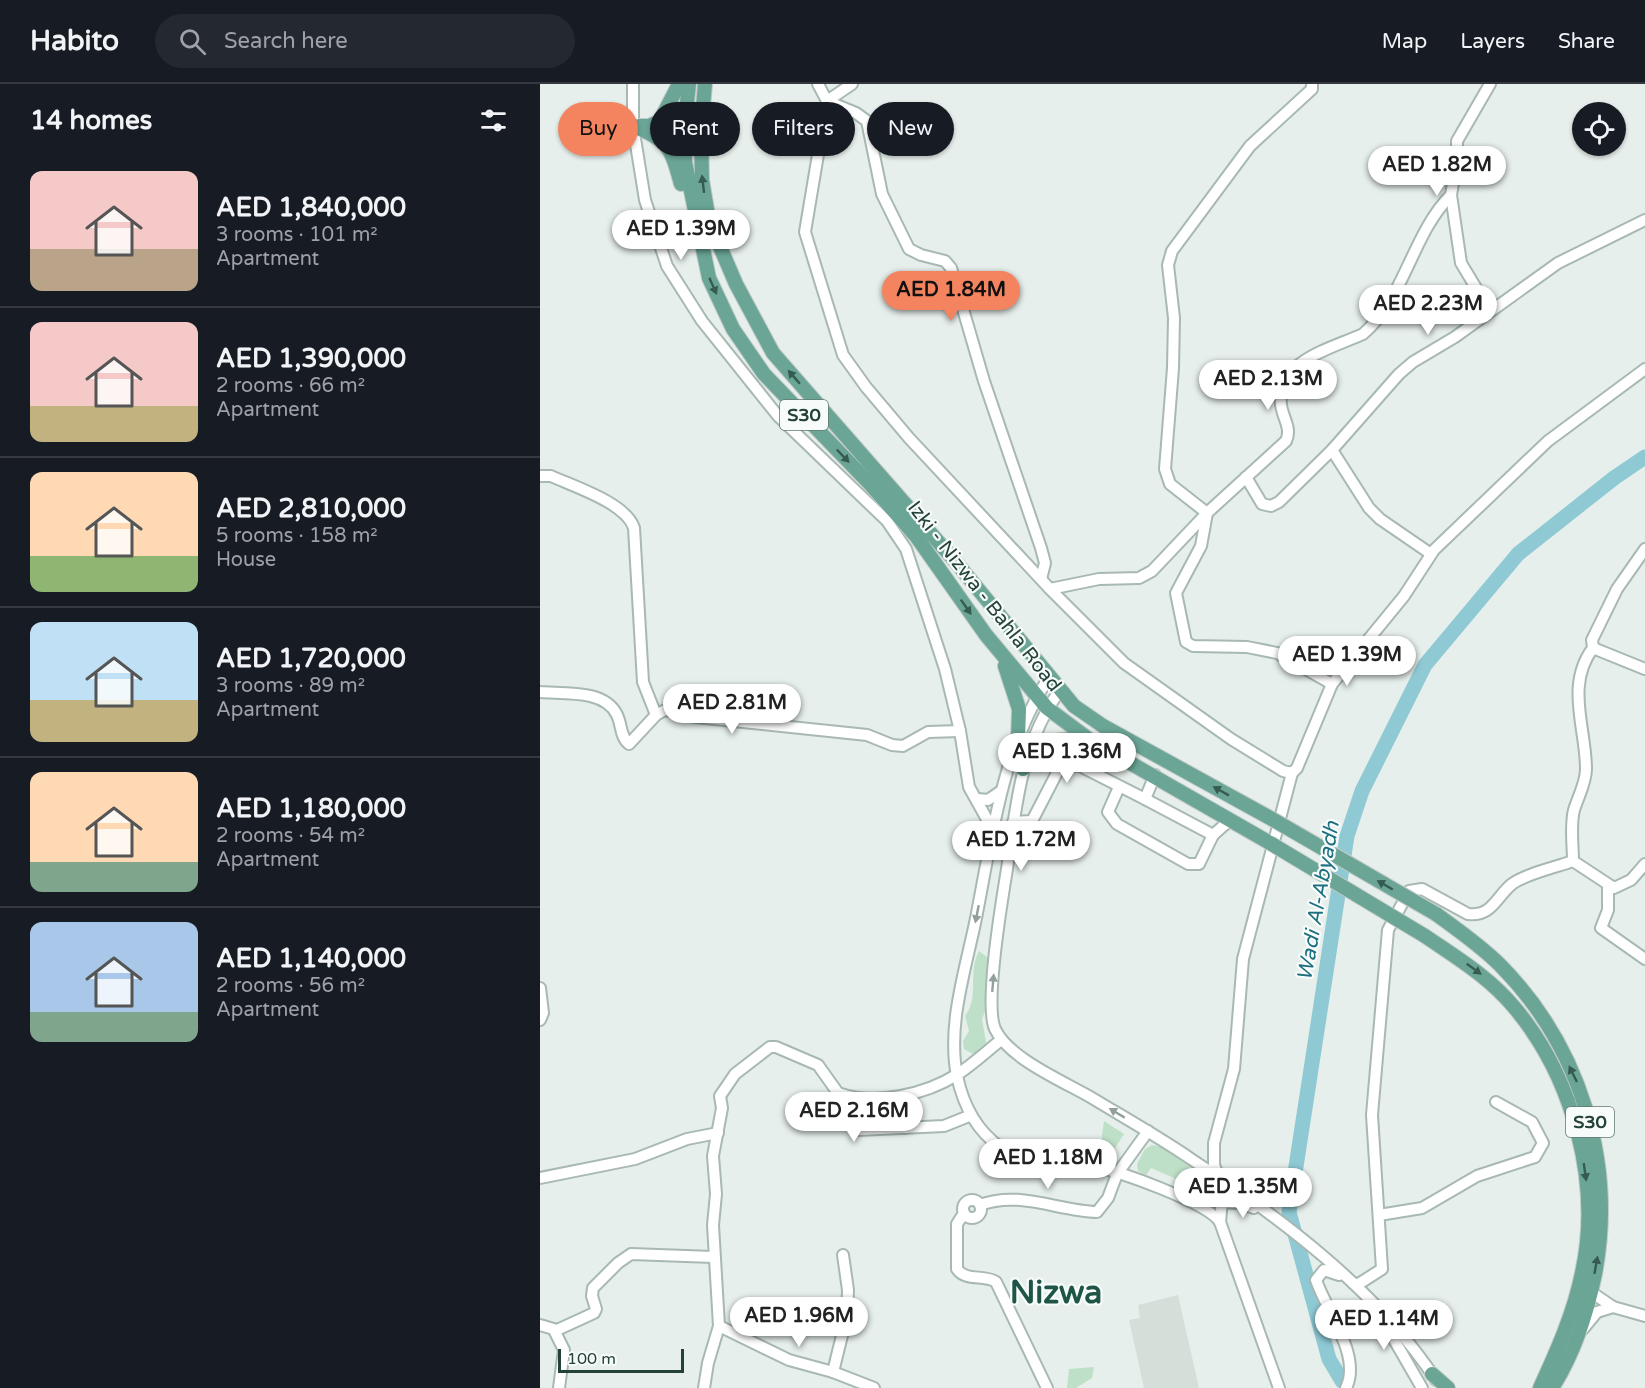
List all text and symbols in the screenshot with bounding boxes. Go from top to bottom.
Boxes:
search box [155,14,575,68]
text: Habito [30,24,119,58]
icon: search [176,25,209,58]
text: Search here [224,28,348,54]
text: Map [1382,29,1427,54]
text: Layers [1460,29,1525,54]
text: Share [1558,29,1615,54]
chip: Buy [558,102,638,156]
chip: Rent [650,102,740,156]
chip: Filters [752,102,855,156]
chip: New [867,102,954,156]
map controls [1572,102,1626,156]
button: locate [1572,102,1626,156]
icon: filters [477,104,510,137]
text: 14 homes [30,105,152,136]
pin: AED 1.82M [1368,146,1506,197]
text: AED 1.82M [1382,153,1492,177]
one-way arrow [699,174,708,193]
text: AED 1,840,000 [216,192,406,223]
icon: home [78,195,150,267]
pin: AED 1.39M [612,210,750,261]
text: AED 1.39M [626,217,736,241]
text: 3 rooms · 101 m² [216,223,378,247]
text: Apartment [216,247,319,271]
pin: AED 1.84M [882,271,1020,322]
one-way arrow [708,277,717,294]
text: AED 1.84M [896,278,1006,302]
pin: AED 2.23M [1359,285,1497,336]
text: AED 2.23M [1373,292,1483,316]
text: AED 1,390,000 [216,343,406,374]
icon: home [78,346,150,418]
pin: AED 2.13M [1199,360,1337,411]
text: AED 2.13M [1213,367,1323,391]
one-way arrow [788,370,801,385]
text: 2 rooms · 66 m² [216,374,365,398]
text: Apartment [216,398,319,422]
road number: S30 [780,400,828,430]
one-way arrow [836,448,850,463]
text: AED 2,810,000 [216,493,406,524]
icon: home [78,496,150,568]
street label: Izki - Nizwa - Bahla Road [902,496,1066,697]
text: 5 rooms · 158 m² [216,524,378,548]
text: House [216,548,276,572]
one-way arrow [960,598,972,614]
pin: AED 1.39M [1278,636,1416,687]
text: AED 1,720,000 [216,643,406,674]
text: AED 1.39M [1292,643,1402,667]
icon: home [78,646,150,718]
text: 3 rooms · 89 m² [216,674,365,698]
pin: AED 2.81M [663,684,801,735]
text: AED 2.81M [677,691,787,715]
text: Apartment [216,698,319,722]
pin: AED 1.36M [998,733,1136,784]
text: AED 1.36M [1012,740,1122,764]
one-way arrow [1212,786,1229,796]
text: AED 1,180,000 [216,793,406,824]
icon: home [78,796,150,868]
water label: Wadi Al-Abyadh [1292,818,1345,983]
pin: AED 1.72M [952,821,1090,872]
text: 2 rooms · 54 m² [216,824,365,848]
text: AED 1.72M [966,828,1076,852]
text: Apartment [216,848,319,872]
one-way arrow [1376,880,1393,890]
one-way arrow [972,904,981,923]
text: AED 1,140,000 [216,943,406,974]
icon: home [78,946,150,1018]
one-way arrow [1465,963,1481,975]
text: 2 rooms · 56 m² [216,974,365,998]
one-way arrow [989,974,998,993]
text: Apartment [216,998,319,1022]
one-way arrow [1569,1065,1579,1083]
pin: AED 2.16M [785,1092,923,1143]
text: AED 2.16M [799,1099,909,1123]
one-way arrow [1109,1107,1125,1118]
road number: S30 [1566,1107,1614,1137]
pin: AED 1.18M [979,1139,1117,1190]
text: AED 1.18M [993,1146,1103,1170]
one-way arrow [1580,1163,1589,1182]
pin: AED 1.35M [1174,1168,1312,1219]
text: AED 1.35M [1188,1175,1298,1199]
one-way arrow [1592,1255,1601,1274]
district label: Nizwa [1010,1274,1102,1312]
pin: AED 1.96M [730,1297,868,1348]
pin: AED 1.14M [1315,1300,1453,1351]
text: AED 1.96M [744,1304,854,1328]
text: AED 1.14M [1329,1307,1439,1331]
scale bar [558,1346,684,1374]
text: 100 m [567,1349,616,1369]

